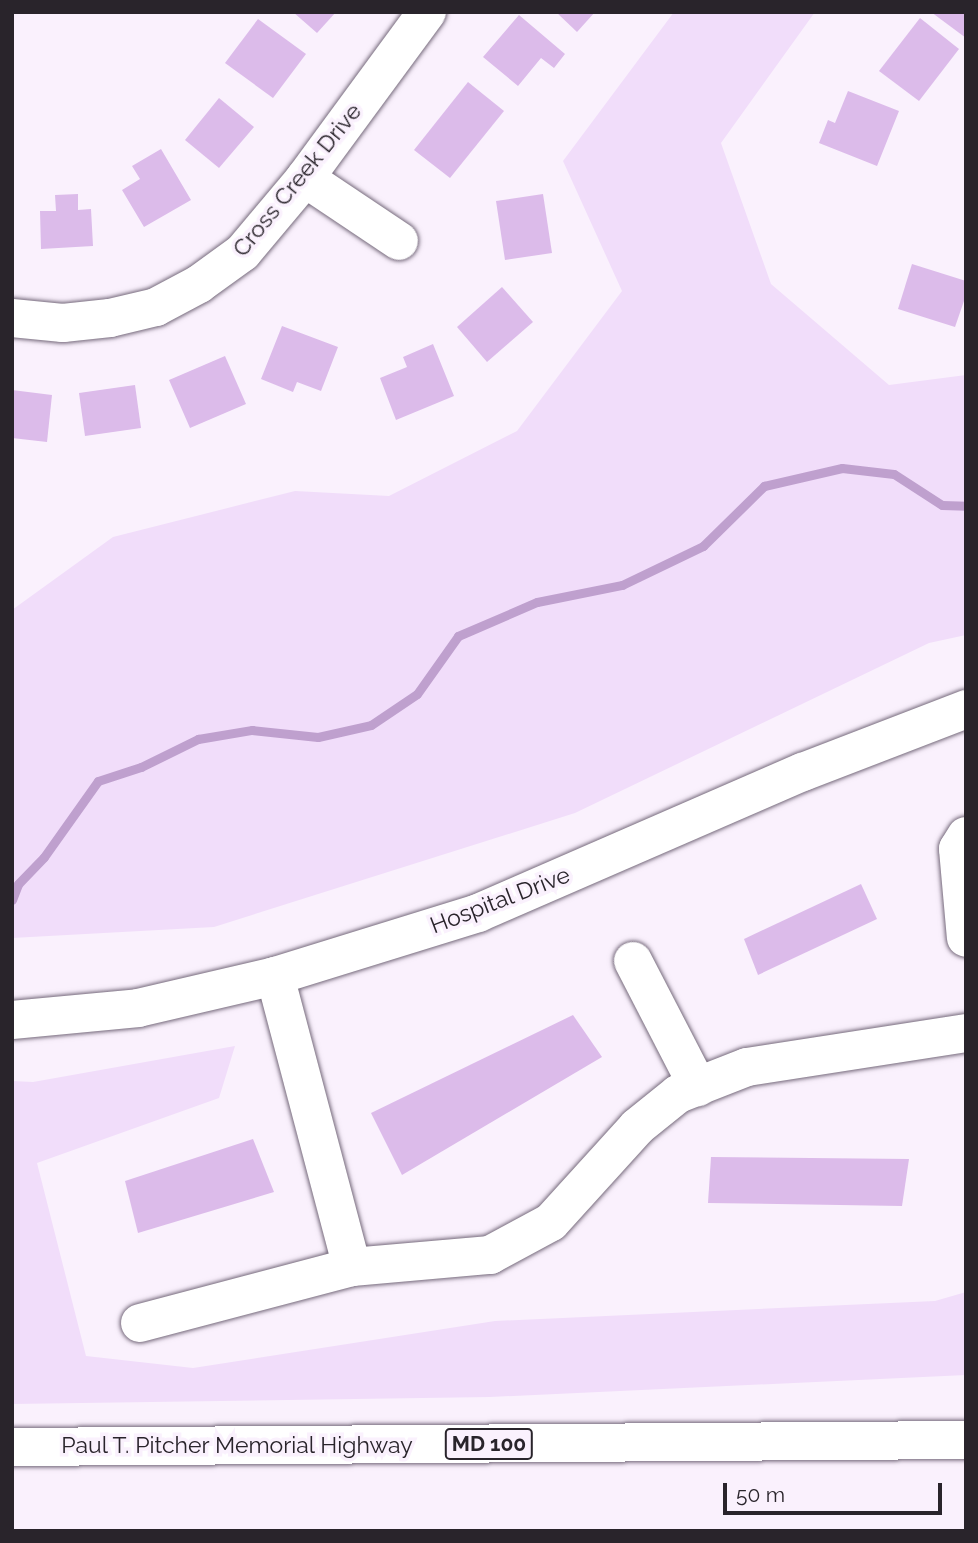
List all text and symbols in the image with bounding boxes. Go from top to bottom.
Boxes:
street label: Cross Creek Drive [227,98,367,262]
street label: Hospital Drive [426,861,574,939]
road number: MD 100 [444,1426,534,1462]
street label: Paul T. Pitcher Memorial Highway [60,1431,414,1459]
scale bar [726,1470,945,1514]
text: 50 m [736,1482,785,1507]

